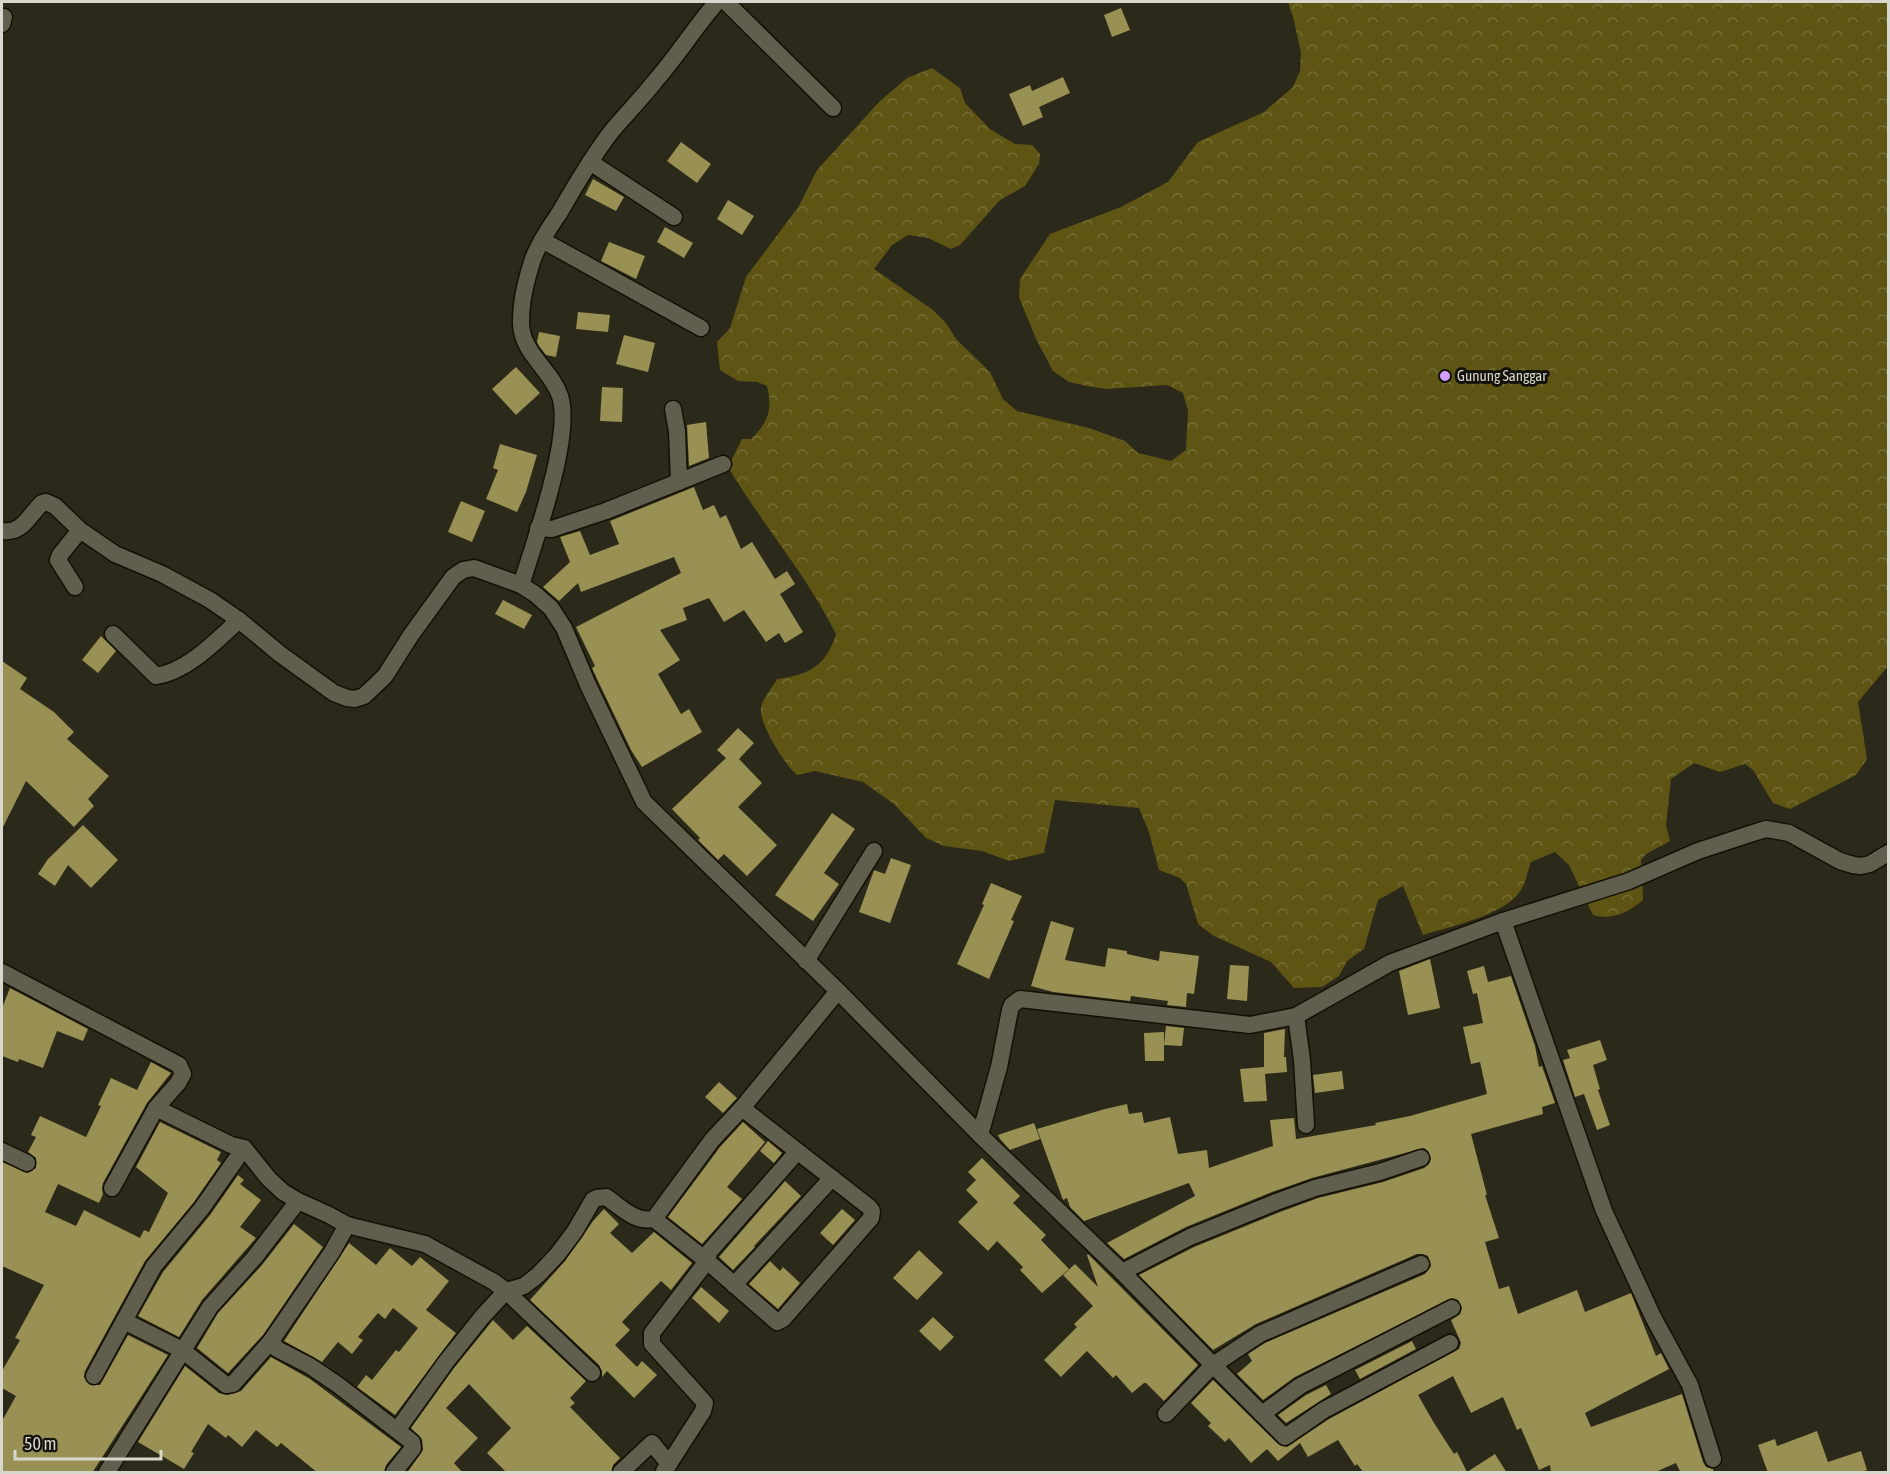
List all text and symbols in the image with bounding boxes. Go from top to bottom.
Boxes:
place label: Gunung Sanggar [1457,367,1547,384]
marker: Gunung Sanggar [1438,369,1452,383]
scale bar [15,1423,160,1461]
text: 50 m [24,1433,56,1454]

